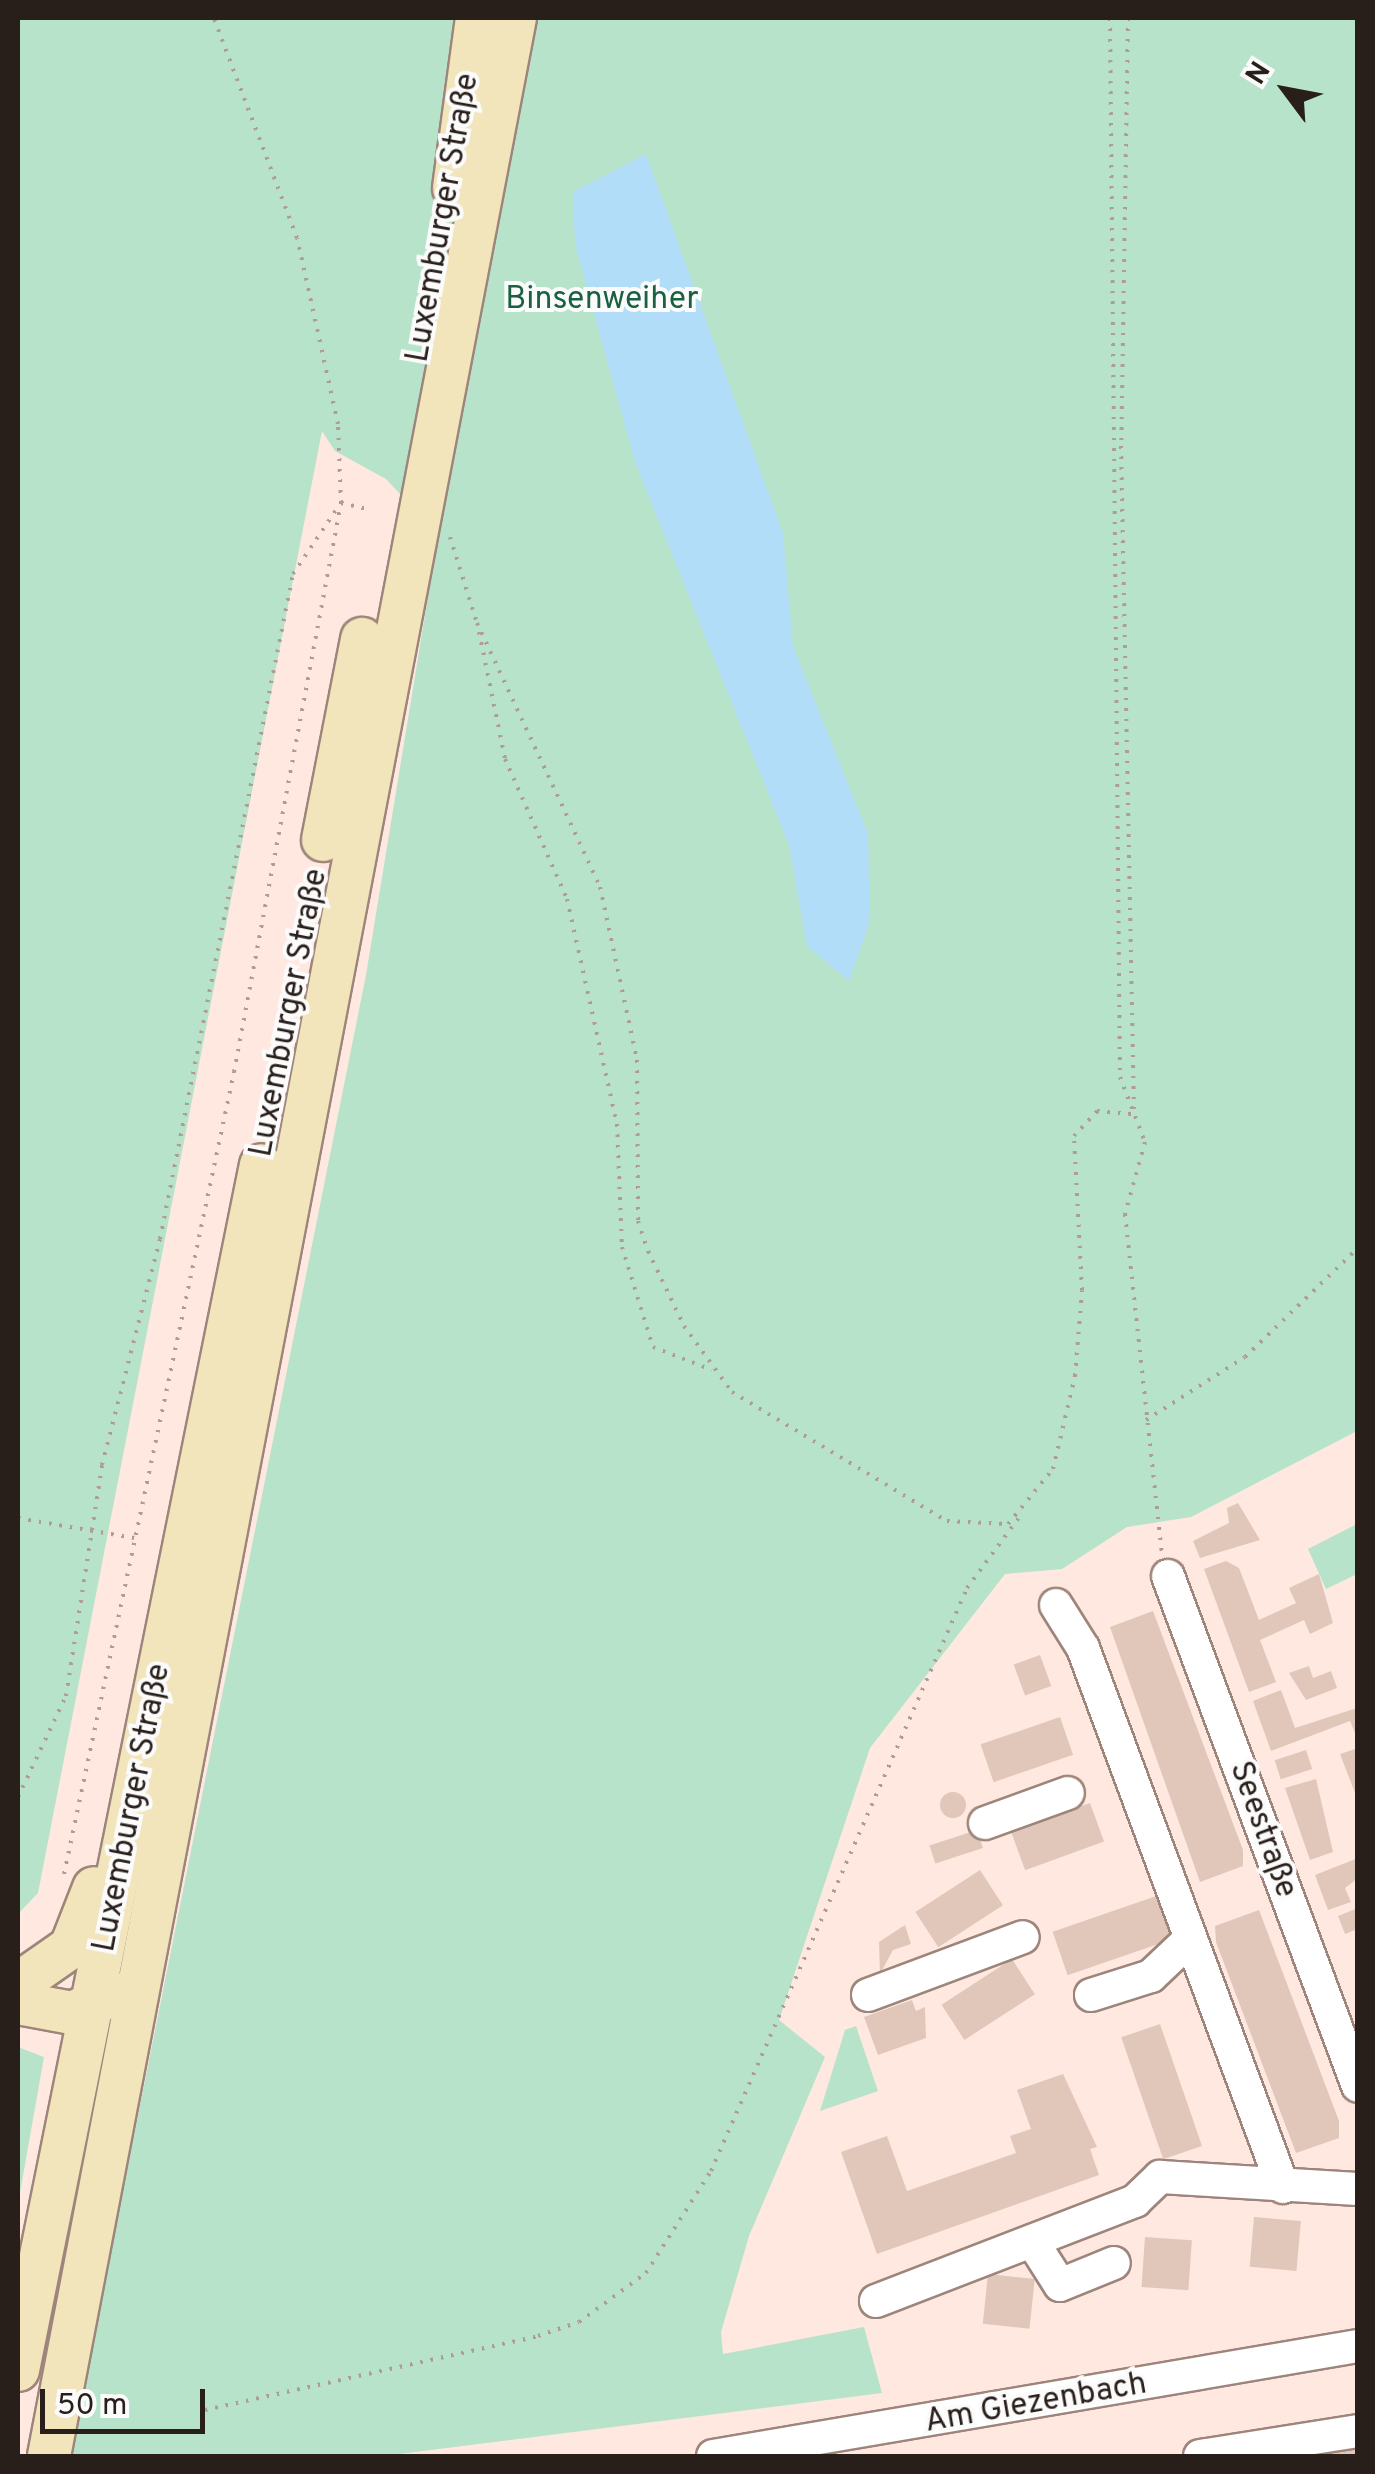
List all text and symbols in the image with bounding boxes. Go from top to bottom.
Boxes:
north arrow [1235,40,1335,140]
text: N [1239,56,1280,92]
street label: Luxemburger Straße [400,71,488,365]
park label: Binsenweiher [505,281,699,319]
street label: Luxemburger Straße [243,866,337,1160]
street label: Luxemburger Straße [86,1661,180,1955]
street label: Seestraße [1220,1757,1304,1903]
street label: Am Giezenbach [922,2366,1150,2442]
scale bar [45,2369,210,2431]
text: 50 m [57,2388,127,2425]

